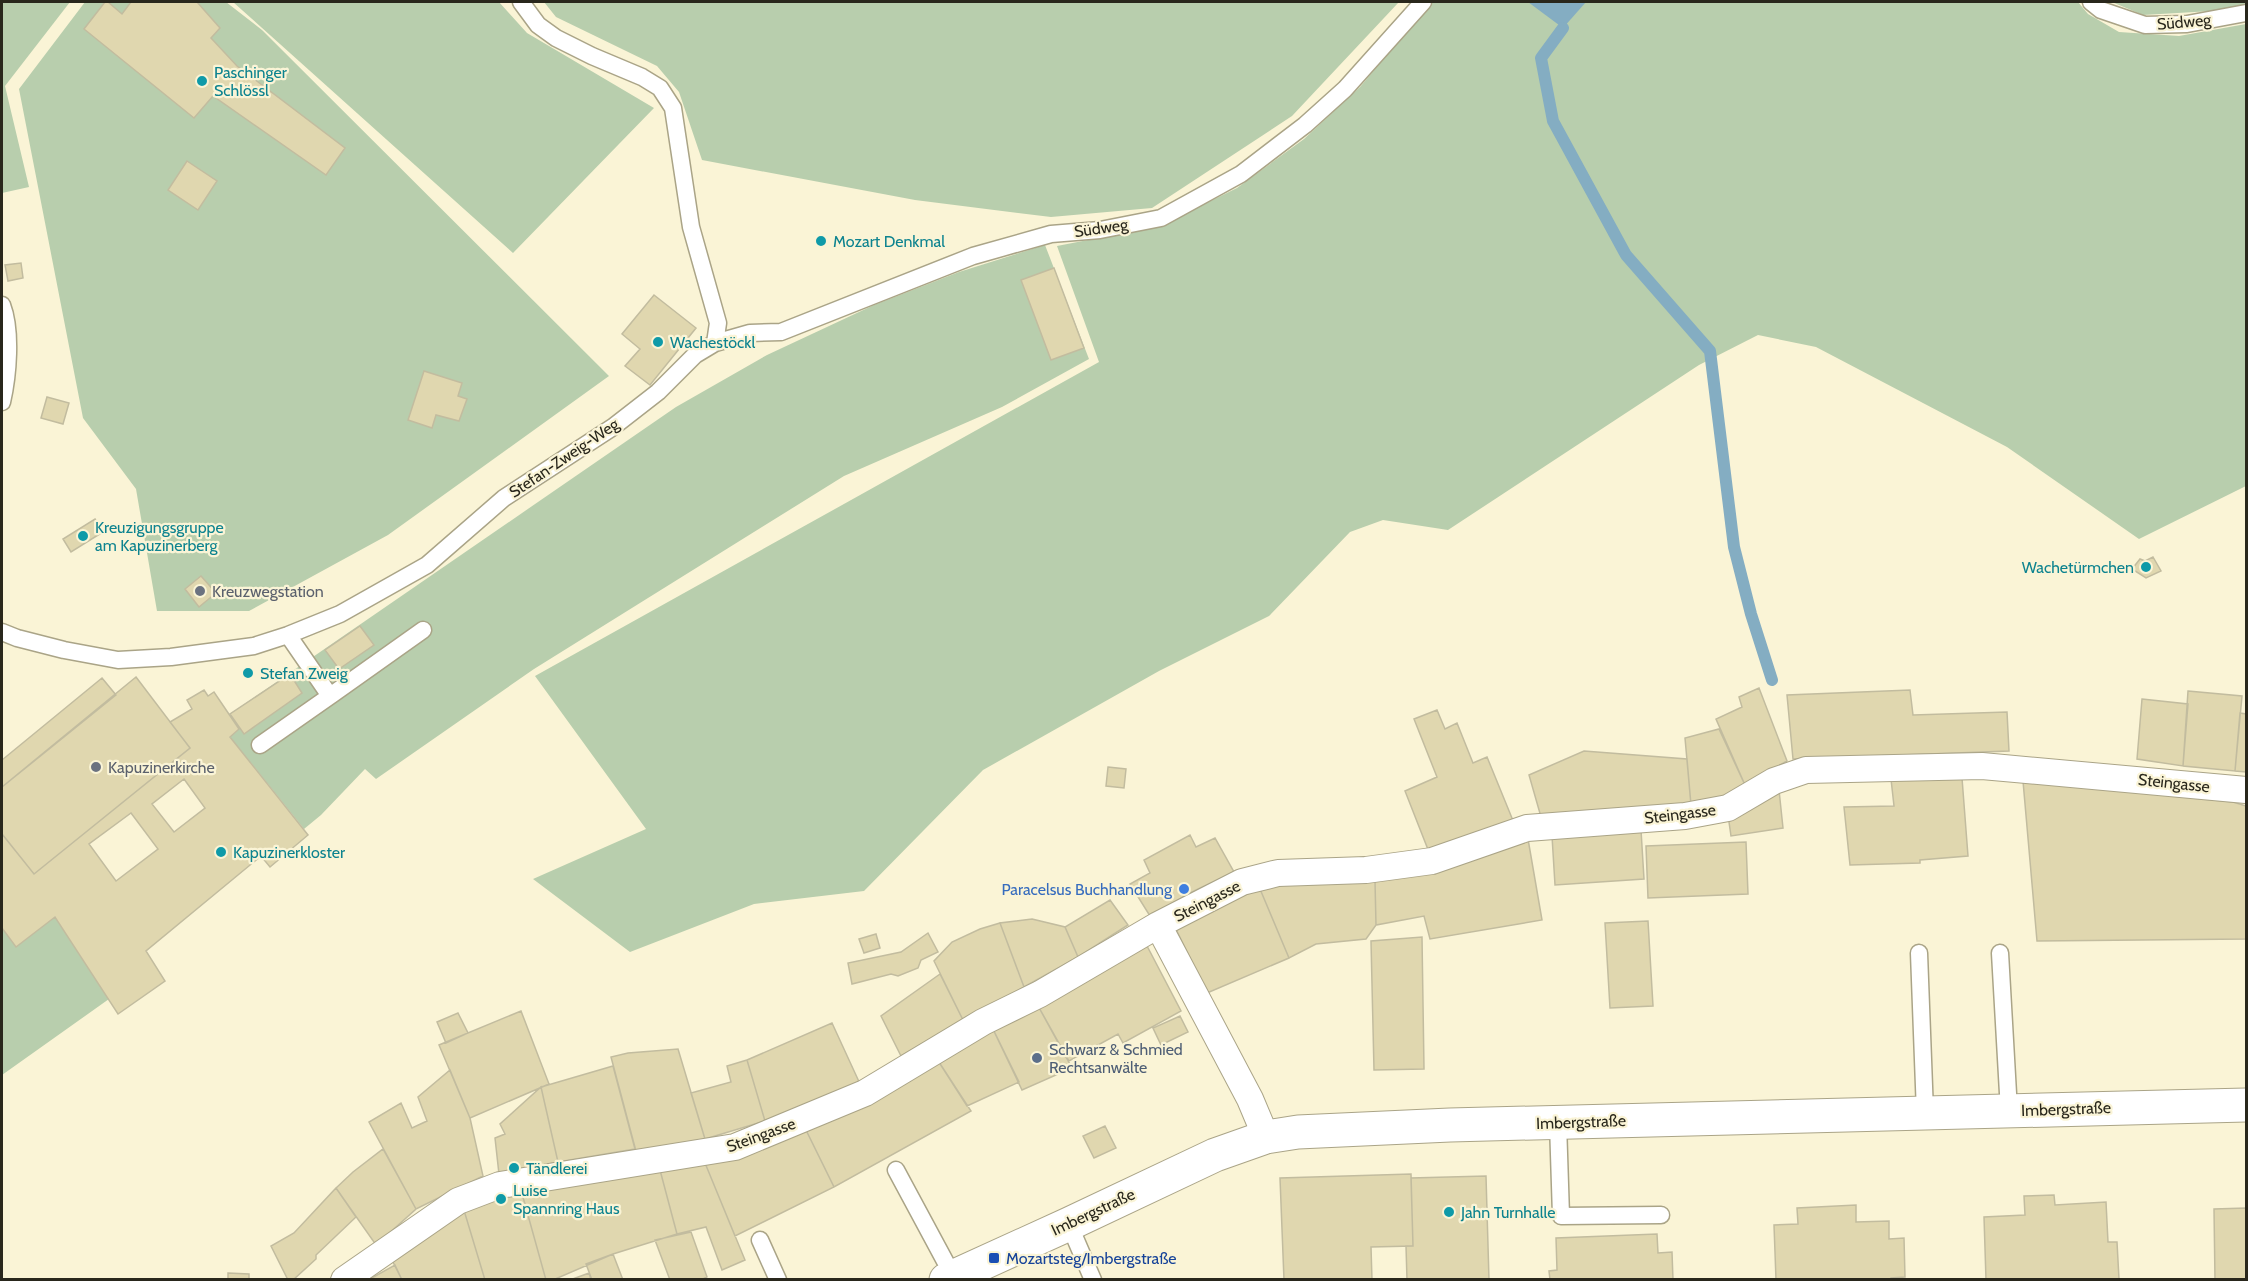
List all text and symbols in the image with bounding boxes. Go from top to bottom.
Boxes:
street label: Südweg [2156,10,2213,34]
place label: Paschinger Schlössl [214,63,288,100]
marker: Paschinger Schlössl [195,74,209,88]
street label: Südweg [1073,215,1130,241]
place label: Mozart Denkmal [833,232,945,251]
marker: Mozart Denkmal [814,234,828,248]
place label: Wachestöckl [670,333,755,352]
marker: Wachestöckl [651,335,665,349]
street label: Stefan-Zweig-Weg [506,414,623,502]
place label: Kreuzigungsgruppe am Kapuzinerberg [95,518,224,555]
marker: Kreuzigungsgruppe am Kapuzinerberg [76,529,90,543]
place label: Wachetürmchen [2022,558,2134,577]
marker: Wachetürmchen [2139,560,2153,574]
place label: Kreuzwegstation [212,582,324,601]
marker: Kreuzwegstation [193,584,207,598]
place label: Stefan Zweig [260,664,349,683]
marker: Stefan Zweig [241,666,255,680]
place label: Kapuzinerkirche [108,758,215,777]
marker: Kapuzinerkirche [89,760,103,774]
street label: Steingasse [2137,770,2211,796]
street label: Steingasse [1643,800,1717,828]
place label: Kapuzinerkloster [233,843,346,862]
marker: Kapuzinerkloster [214,845,228,859]
street label: Steingasse [1171,876,1243,926]
place label: Paracelsus Buchhandlung [1001,880,1173,899]
marker: Paracelsus Buchhandlung [1177,882,1191,896]
place label: Schwarz & Schmied Rechtsanwälte [1049,1040,1183,1077]
marker: Schwarz & Schmied Rechtsanwälte [1030,1051,1044,1065]
street label: Imbergstraße [2021,1098,2111,1120]
street label: Imbergstraße [1536,1111,1626,1133]
street label: Steingasse [724,1114,798,1156]
place label: Tändlerei [526,1159,587,1178]
marker: Tändlerei [507,1161,521,1175]
place label: Luise Spannring Haus [513,1181,620,1218]
street label: Imbergstraße [1048,1184,1138,1240]
marker: Luise Spannring Haus [494,1192,508,1206]
place label: Jahn Turnhalle [1460,1203,1555,1222]
marker: Jahn Turnhalle [1442,1205,1456,1219]
place label: Mozartsteg/Imbergstraße [1006,1249,1177,1268]
marker: Mozartsteg/Imbergstraße [987,1251,1001,1265]

